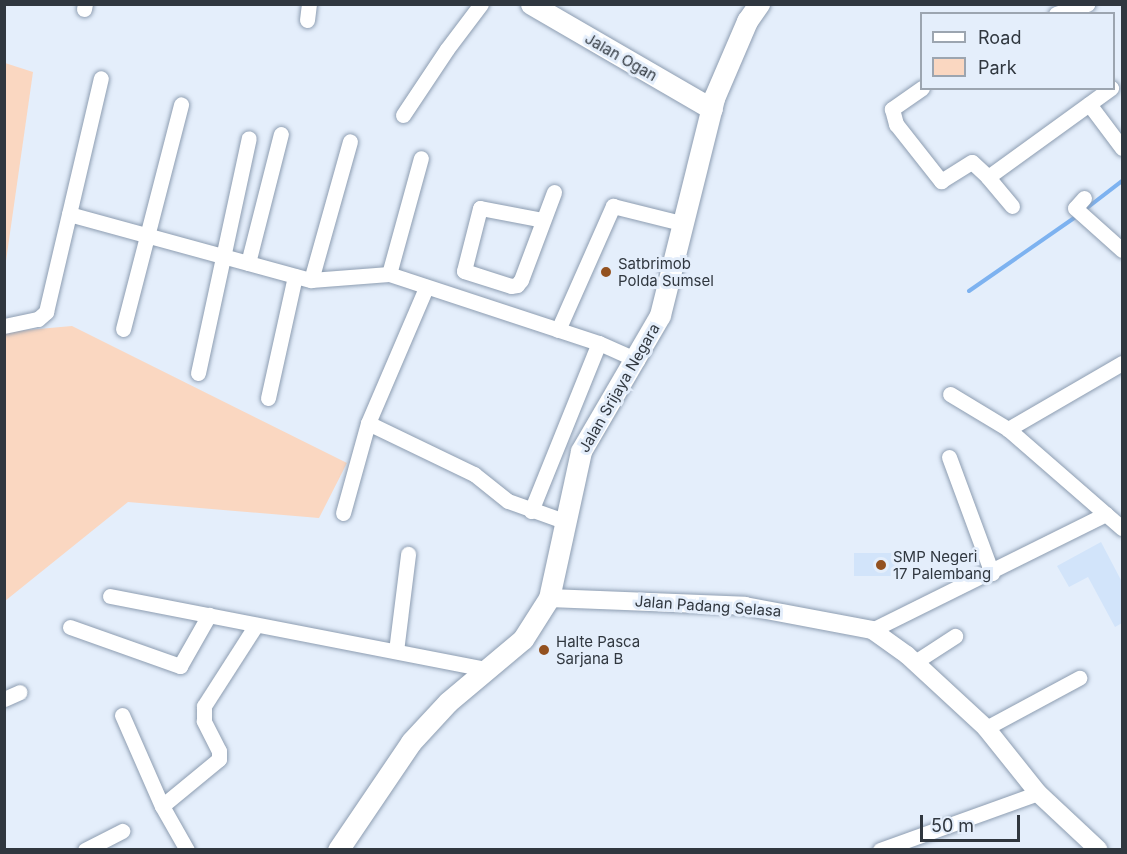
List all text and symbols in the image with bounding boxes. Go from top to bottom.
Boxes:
legend [920,12,1115,90]
text: Road [978,27,1021,48]
street label: Jalan Ogan [582,29,660,85]
text: Park [978,57,1017,78]
place label: Satbrimob Polda Sumsel [618,254,714,289]
marker: Satbrimob Polda Sumsel [599,265,613,279]
street label: Jalan Srijaya Negara [575,320,663,456]
place label: SMP Negeri 17 Palembang [893,547,991,582]
marker: SMP Negeri 17 Palembang [874,558,888,572]
street label: Jalan Padang Selasa [634,592,782,620]
place label: Halte Pasca Sarjana B [556,632,640,667]
marker: Halte Pasca Sarjana B [537,643,551,657]
scale bar [923,803,1024,841]
text: 50 m [931,815,974,836]

